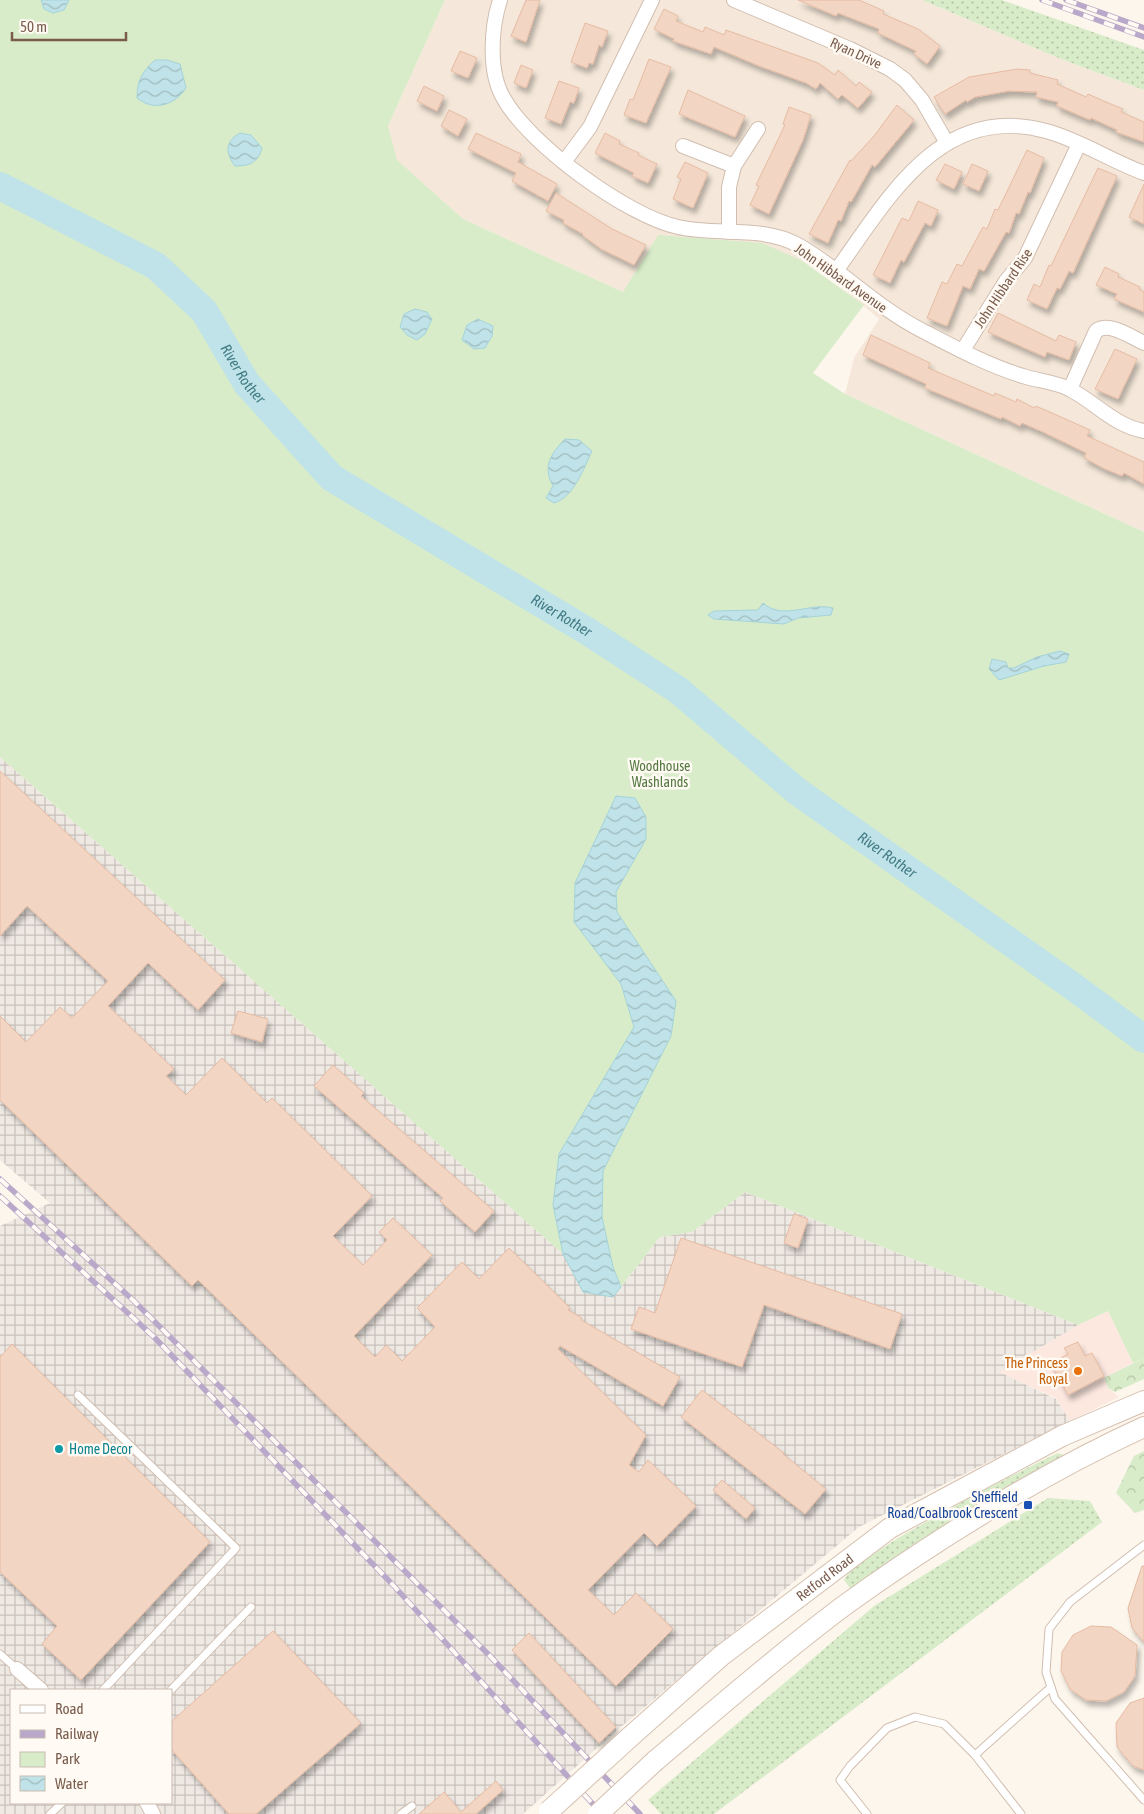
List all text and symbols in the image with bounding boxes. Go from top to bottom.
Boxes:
scale bar [12,10,126,42]
text: 50 m [20,18,47,35]
street label: Ryan Drive [828,34,884,72]
street label: John Hibbard Avenue [792,240,890,316]
street label: John Hibbard Rise [971,245,1035,331]
water label: River Rother [217,341,270,407]
water label: River Rother [528,590,596,640]
park label: Woodhouse Washlands [630,758,690,790]
water label: River Rother [855,828,920,881]
place label: The Princess Royal [1005,1355,1068,1387]
marker: The Princess Royal [1072,1365,1084,1377]
place label: Home Decor [69,1441,133,1457]
marker: Home Decor [53,1443,65,1455]
place label: Sheffield Road/Coalbrook Crescent [887,1489,1018,1521]
marker: Sheffield Road/Coalbrook Crescent [1022,1499,1034,1511]
street label: Retford Road [793,1551,856,1604]
legend [10,1689,172,1804]
text: Road [55,1700,84,1717]
text: Railway [55,1725,99,1742]
text: Park [55,1750,80,1767]
text: Water [55,1775,88,1792]

